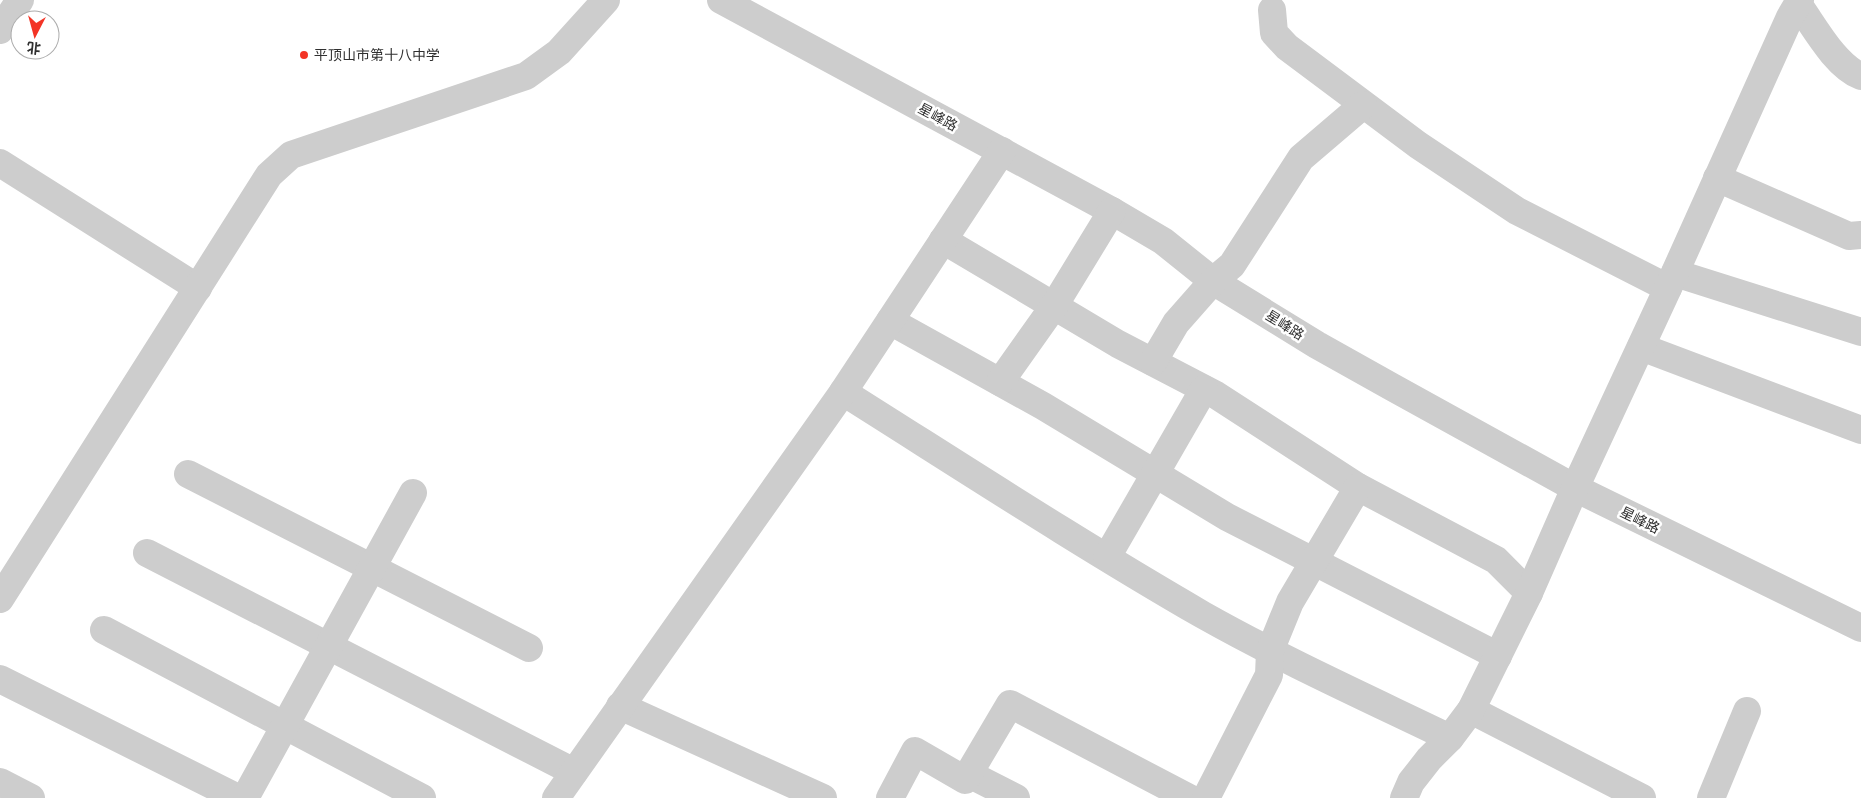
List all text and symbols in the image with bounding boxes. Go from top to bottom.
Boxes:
north arrow [10,10,60,60]
text: 北 [26,38,42,57]
place label: 平顶山市第十八中学 [314,47,440,64]
marker: 平顶山市第十八中学 [298,49,310,61]
street label: 星峰路 [915,100,960,135]
street label: 星峰路 [1262,307,1307,344]
street label: 星峰路 [1617,504,1662,537]

